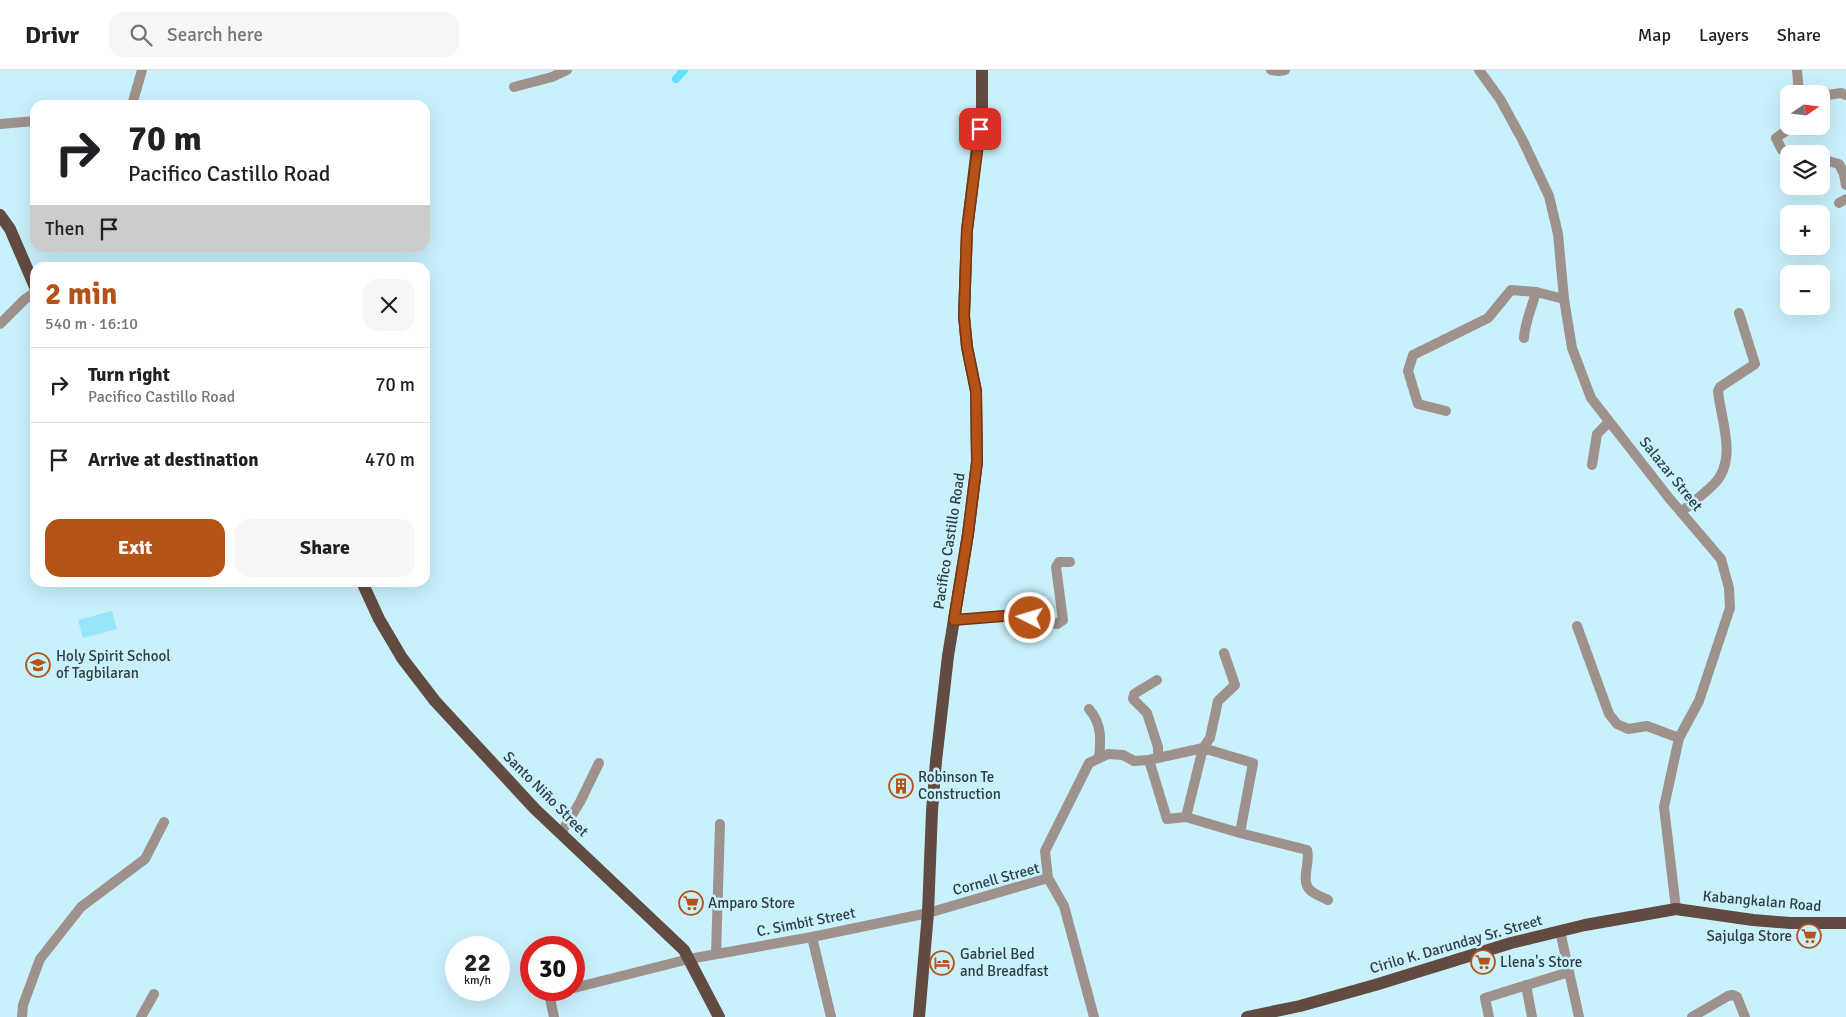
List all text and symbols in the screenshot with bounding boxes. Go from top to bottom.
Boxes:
search box [109,12,459,57]
text: Drivr [25,20,79,50]
icon: search [127,21,155,49]
text: Search here [167,23,263,47]
text: Map [1638,24,1671,46]
text: Layers [1699,24,1749,46]
text: Share [1777,24,1821,46]
north arrow [1780,85,1830,135]
map controls [1780,85,1830,315]
pin [959,108,1001,150]
icon: arrive [966,115,994,143]
text: 70 m [128,117,202,160]
icon: right [45,120,110,185]
button: layers [1780,145,1830,195]
text: Pacifico Castillo Road [128,160,330,187]
button: + [1780,205,1830,255]
icon: arrive [95,215,123,243]
text: Then [45,217,85,241]
button: − [1780,265,1830,315]
text: 2 min [45,276,117,313]
button: close [363,279,415,331]
text: 540 m · 16:10 [45,314,138,334]
text: Turn right [88,363,170,387]
icon: right [45,371,73,399]
text: 70 m [375,373,415,397]
text: Pacifico Castillo Road [88,387,235,407]
street label: Salazar Street [1636,433,1706,515]
icon: arrive [45,446,73,474]
text: Arrive at destination [88,448,259,472]
text: 470 m [365,448,415,472]
street label: Pacifico Castillo Road [929,471,969,611]
button: Exit [45,519,225,577]
button: Share [235,519,415,577]
position arrow [1003,591,1055,643]
place label: Holy Spirit School of Tagbilaran [56,647,171,682]
school or university icon: Holy Spirit School of Tagbilaran [25,652,51,678]
street label: Santo Niño Street [500,748,592,840]
place label: Robinson Te Construction [918,768,1001,803]
building icon: Robinson Te Construction [888,773,914,799]
street label: Cornell Street [951,859,1041,899]
street label: Kabangkalan Road [1702,887,1822,915]
supermarket icon: Amparo Store [678,890,704,916]
place label: Amparo Store [708,894,795,912]
street label: C. Simbit Street [755,904,857,940]
street label: Cirilo K. Darunday Sr. Street [1368,911,1544,977]
supermarket icon: Sajulga Store [1796,923,1822,949]
place label: Sajulga Store [1707,927,1792,945]
speed limit sign: 30 [520,936,585,1001]
place label: Gabriel Bed and Breadfast [960,945,1049,980]
text: 22 [464,947,491,978]
supermarket icon: Llena's Store [1470,949,1496,975]
hotel icon: Gabriel Bed and Breadfast [929,950,955,976]
place label: Llena's Store [1500,953,1582,971]
text: km/h [464,973,491,988]

